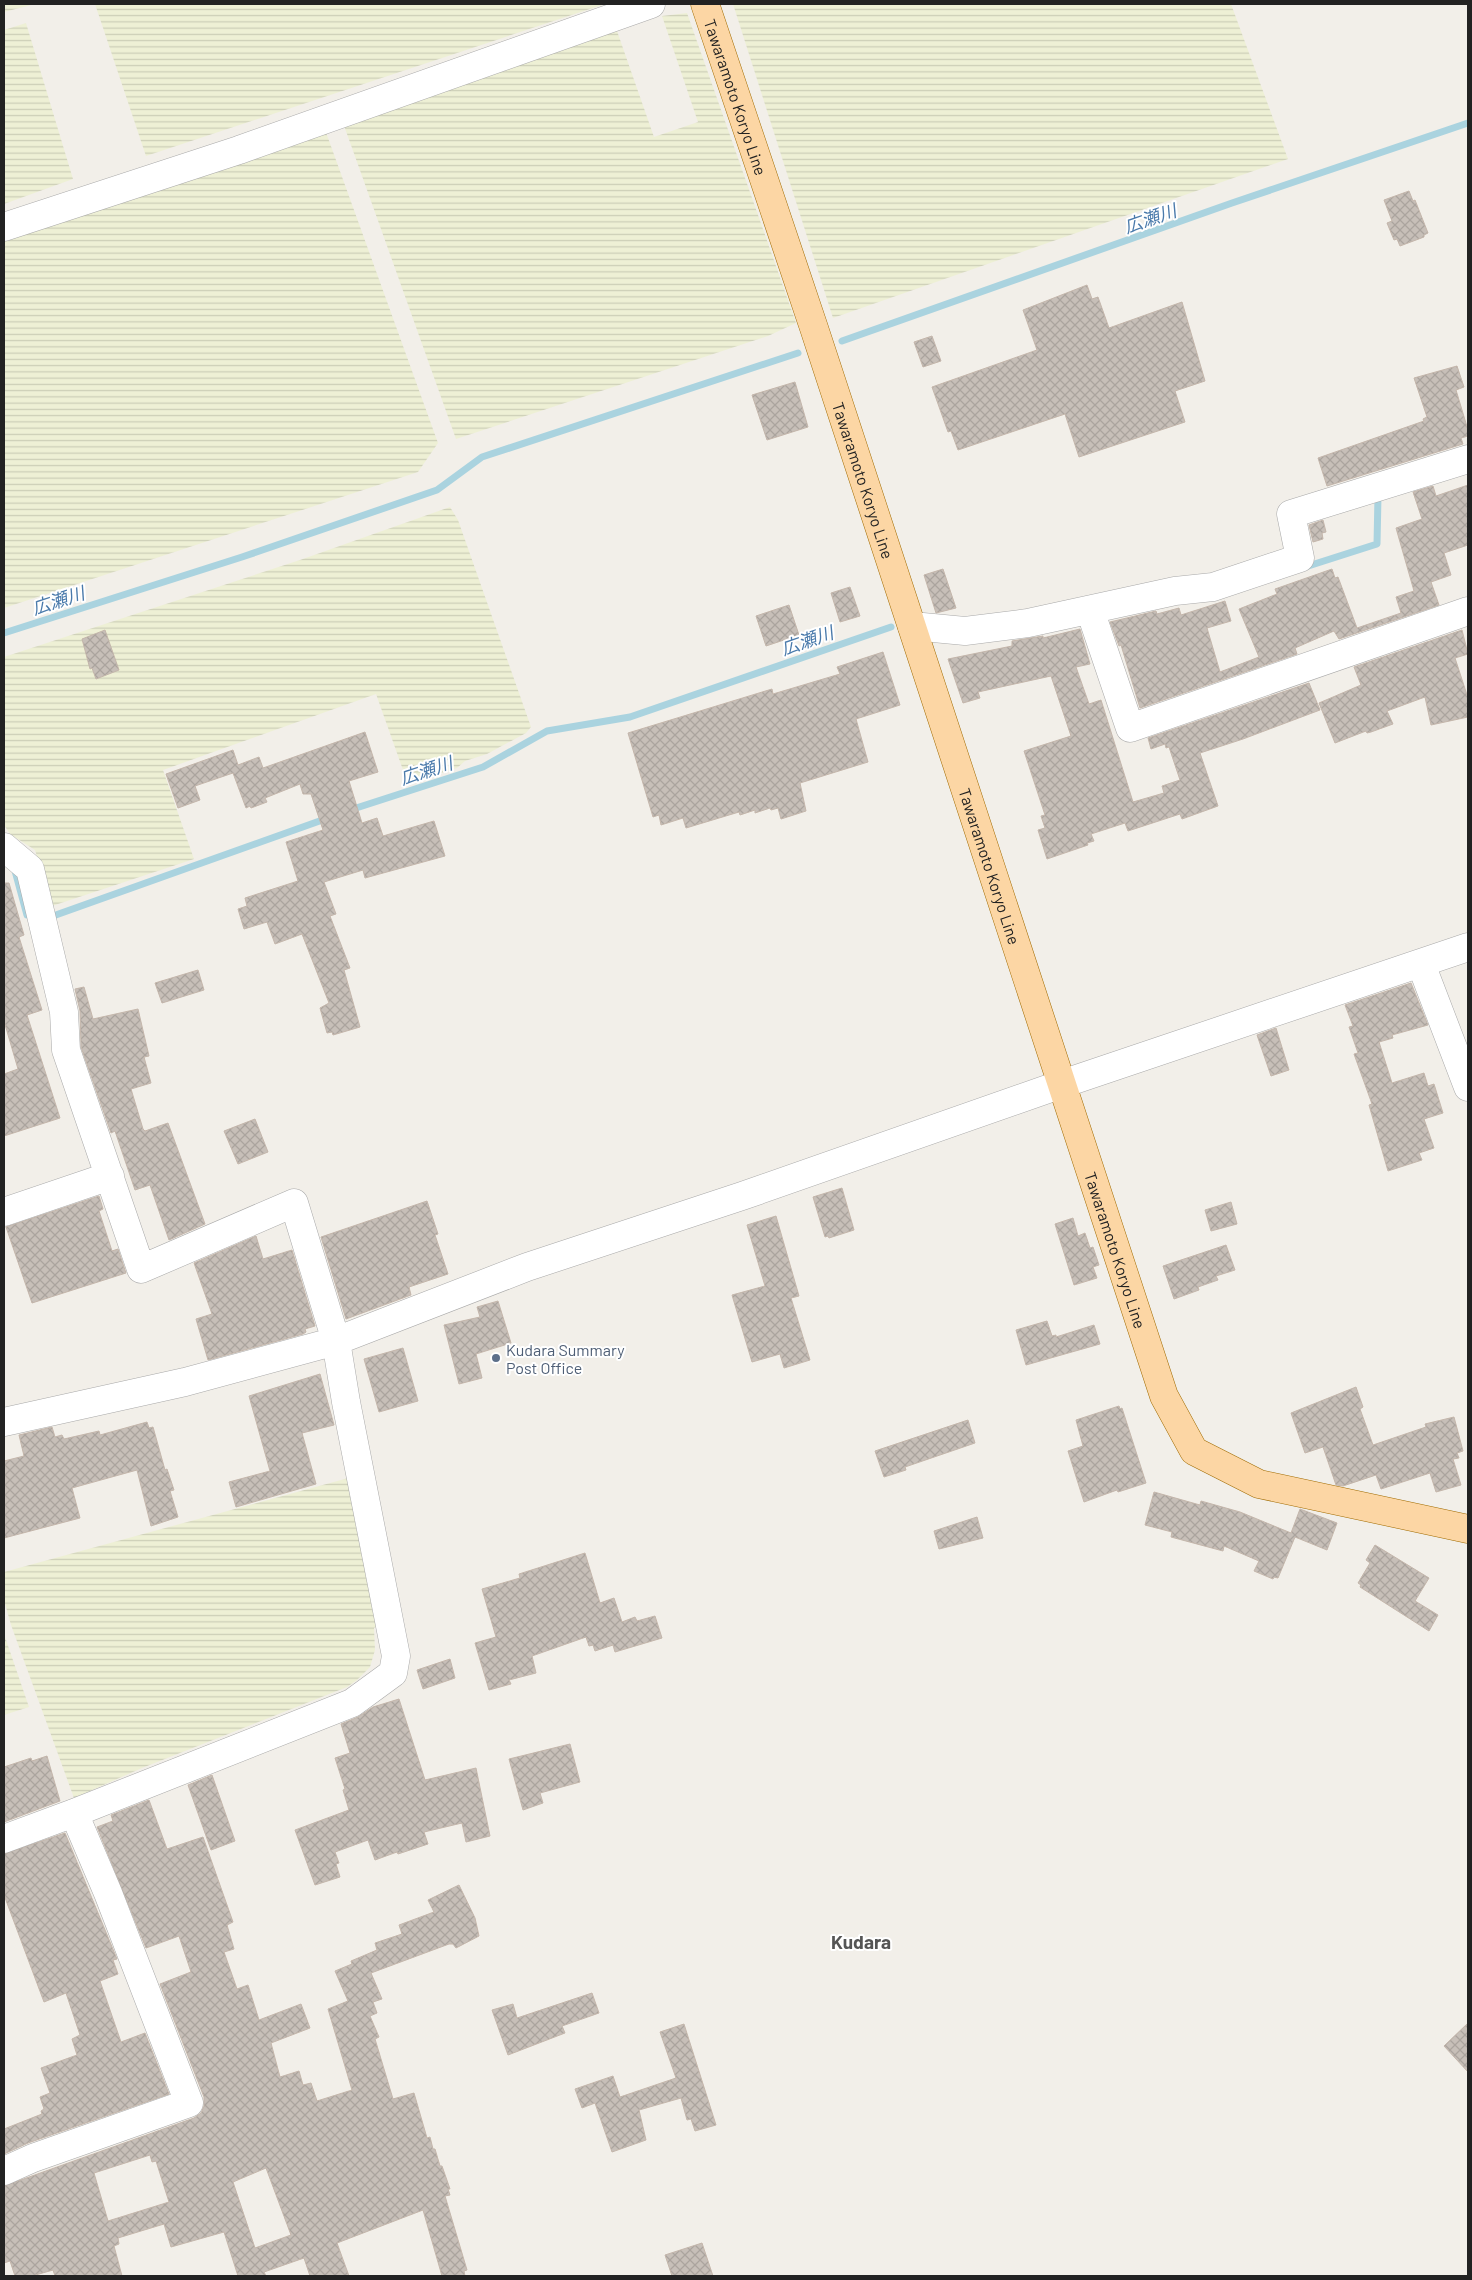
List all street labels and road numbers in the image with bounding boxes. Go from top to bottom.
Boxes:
street label: Tawaramoto Koryo Line [701,16,771,177]
street label: Tawaramoto Koryo Line [829,399,898,561]
street label: Tawaramoto Koryo Line [956,785,1025,947]
street label: Tawaramoto Koryo Line [1082,1169,1151,1331]

